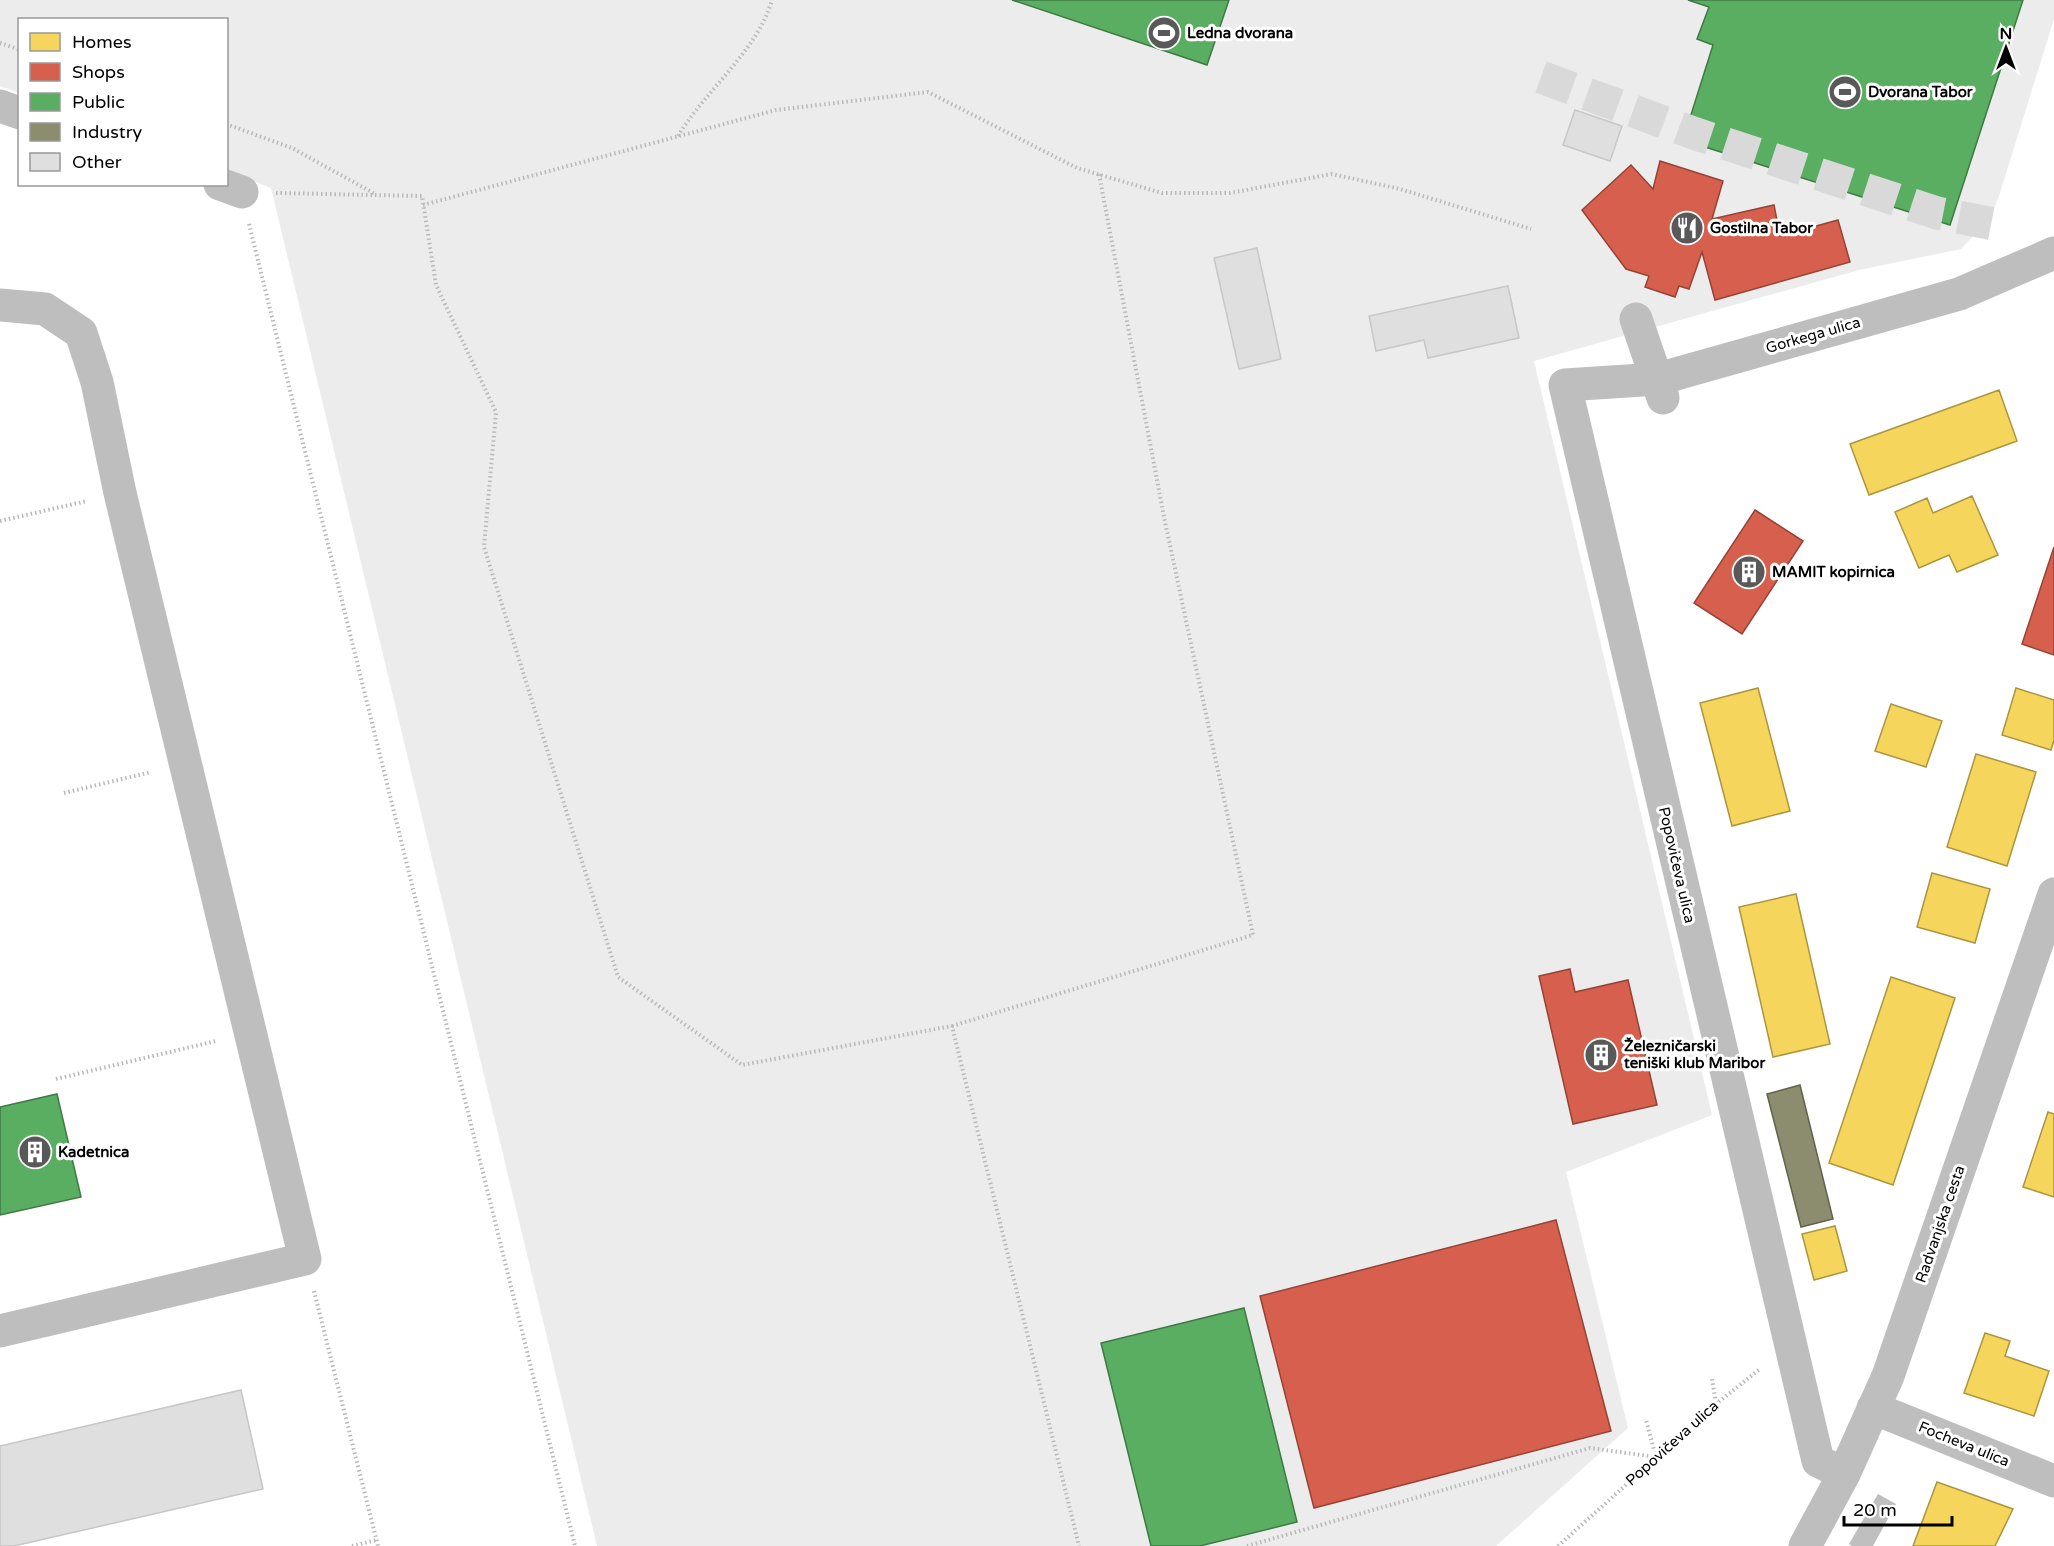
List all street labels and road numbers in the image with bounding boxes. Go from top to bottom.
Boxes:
street label: Gorkega ulica [1764,313,1862,357]
street label: Popovičeva ulica [1655,805,1699,925]
street label: Radvanjska cesta [1911,1163,1969,1285]
street label: Popovičeva ulica [1622,1397,1722,1489]
street label: Focheva ulica [1916,1418,2012,1470]

